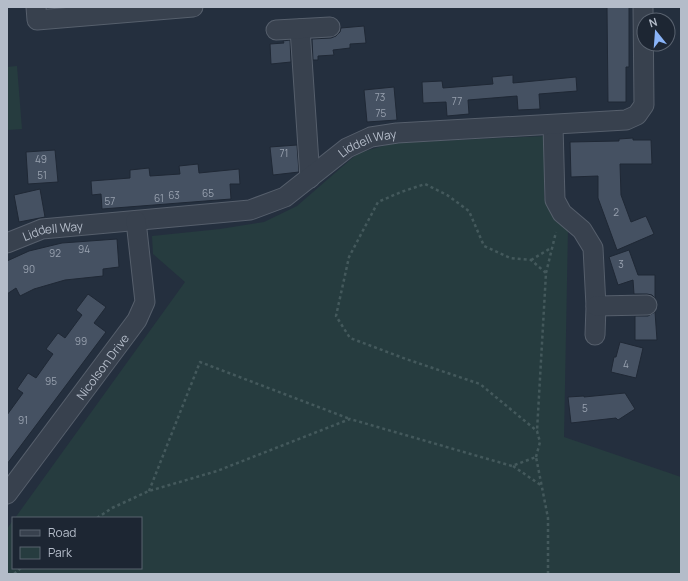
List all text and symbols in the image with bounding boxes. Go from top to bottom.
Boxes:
north arrow [636,12,676,52]
text: N [647,14,659,30]
house number: 73 [375,90,385,104]
house number: 77 [452,94,462,108]
house number: 75 [376,106,387,120]
street label: Liddell Way [334,125,398,161]
house number: 71 [280,146,288,160]
house number: 49 [35,152,47,166]
house number: 51 [37,168,47,182]
house number: 65 [202,186,214,200]
house number: 63 [168,188,180,202]
house number: 61 [154,191,164,205]
house number: 57 [105,194,115,208]
house number: 2 [613,205,619,219]
street label: Liddell Way [20,217,84,245]
house number: 94 [78,242,90,256]
house number: 92 [49,246,61,260]
house number: 3 [618,257,624,271]
house number: 90 [23,262,35,276]
street label: Nicolson Drive [72,330,132,403]
house number: 99 [75,334,87,348]
house number: 4 [623,357,629,371]
house number: 95 [45,374,57,388]
house number: 5 [582,401,588,415]
house number: 91 [18,413,28,427]
legend [12,517,142,569]
text: Road [48,524,76,541]
text: Park [48,544,73,561]

